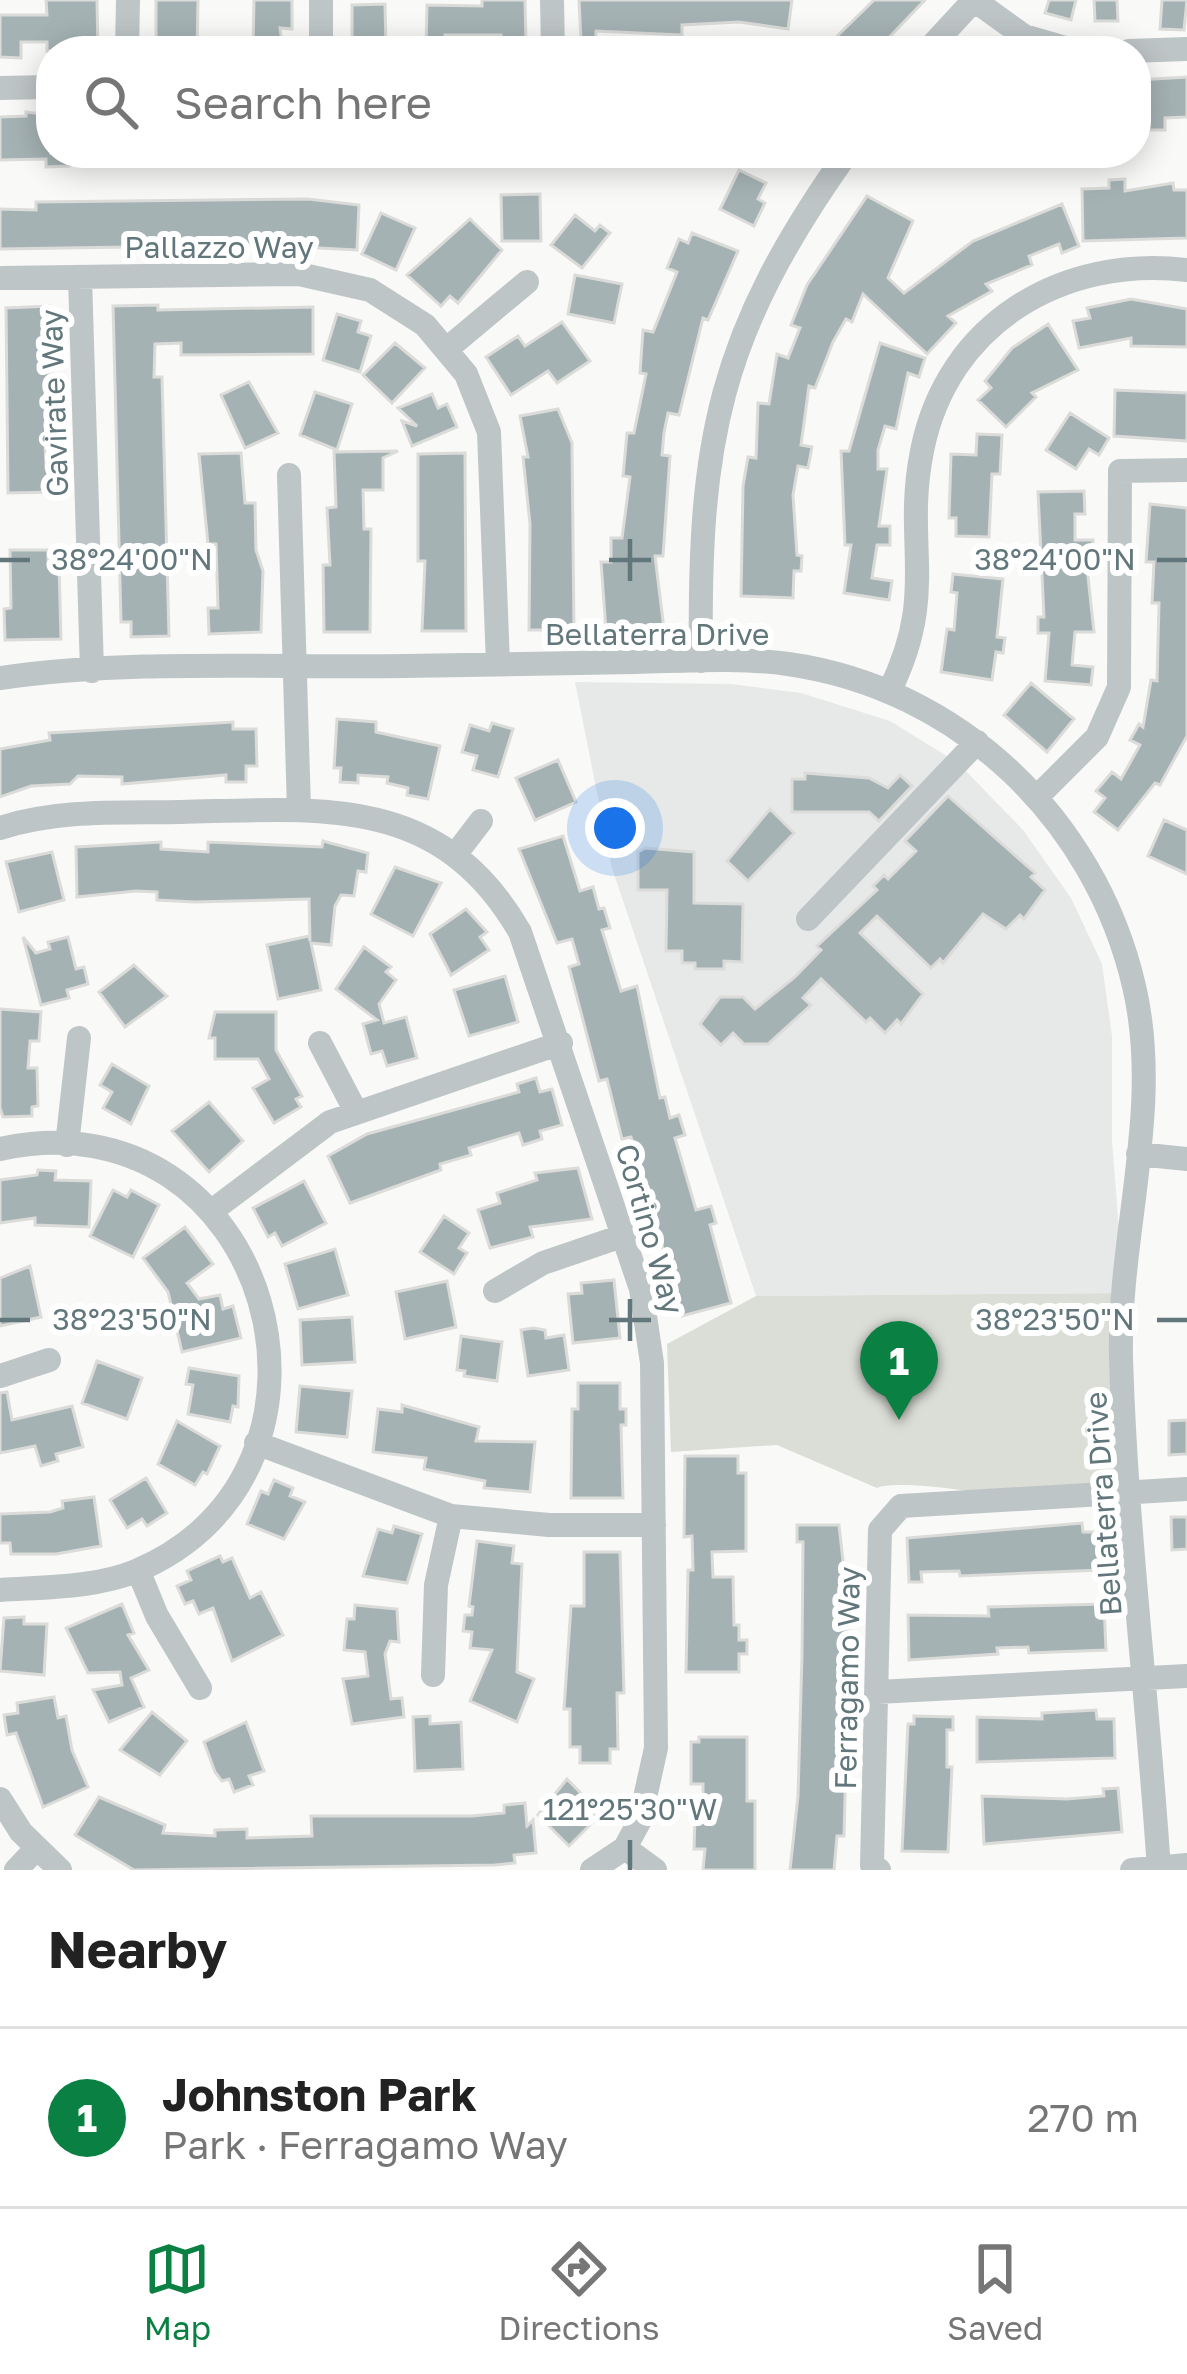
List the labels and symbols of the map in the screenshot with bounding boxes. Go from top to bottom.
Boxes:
street label: Pallazzo Way [124,229,314,265]
street label: Gavirate Way [33,308,75,498]
text: 38°24'00"N [51,541,213,577]
text: 38°24'00"N [974,541,1136,577]
street label: Bellaterra Drive [545,616,769,652]
your location [585,798,645,858]
street label: Cortino Way [609,1140,692,1318]
text: 38°23'50"N [52,1301,212,1337]
text: 38°23'50"N [975,1301,1135,1337]
pin: 1 [860,1321,938,1420]
street label: Bellaterra Drive [1077,1391,1129,1617]
street label: Ferragamo Way [827,1566,867,1790]
text: 121°25'30"W [543,1791,717,1827]

